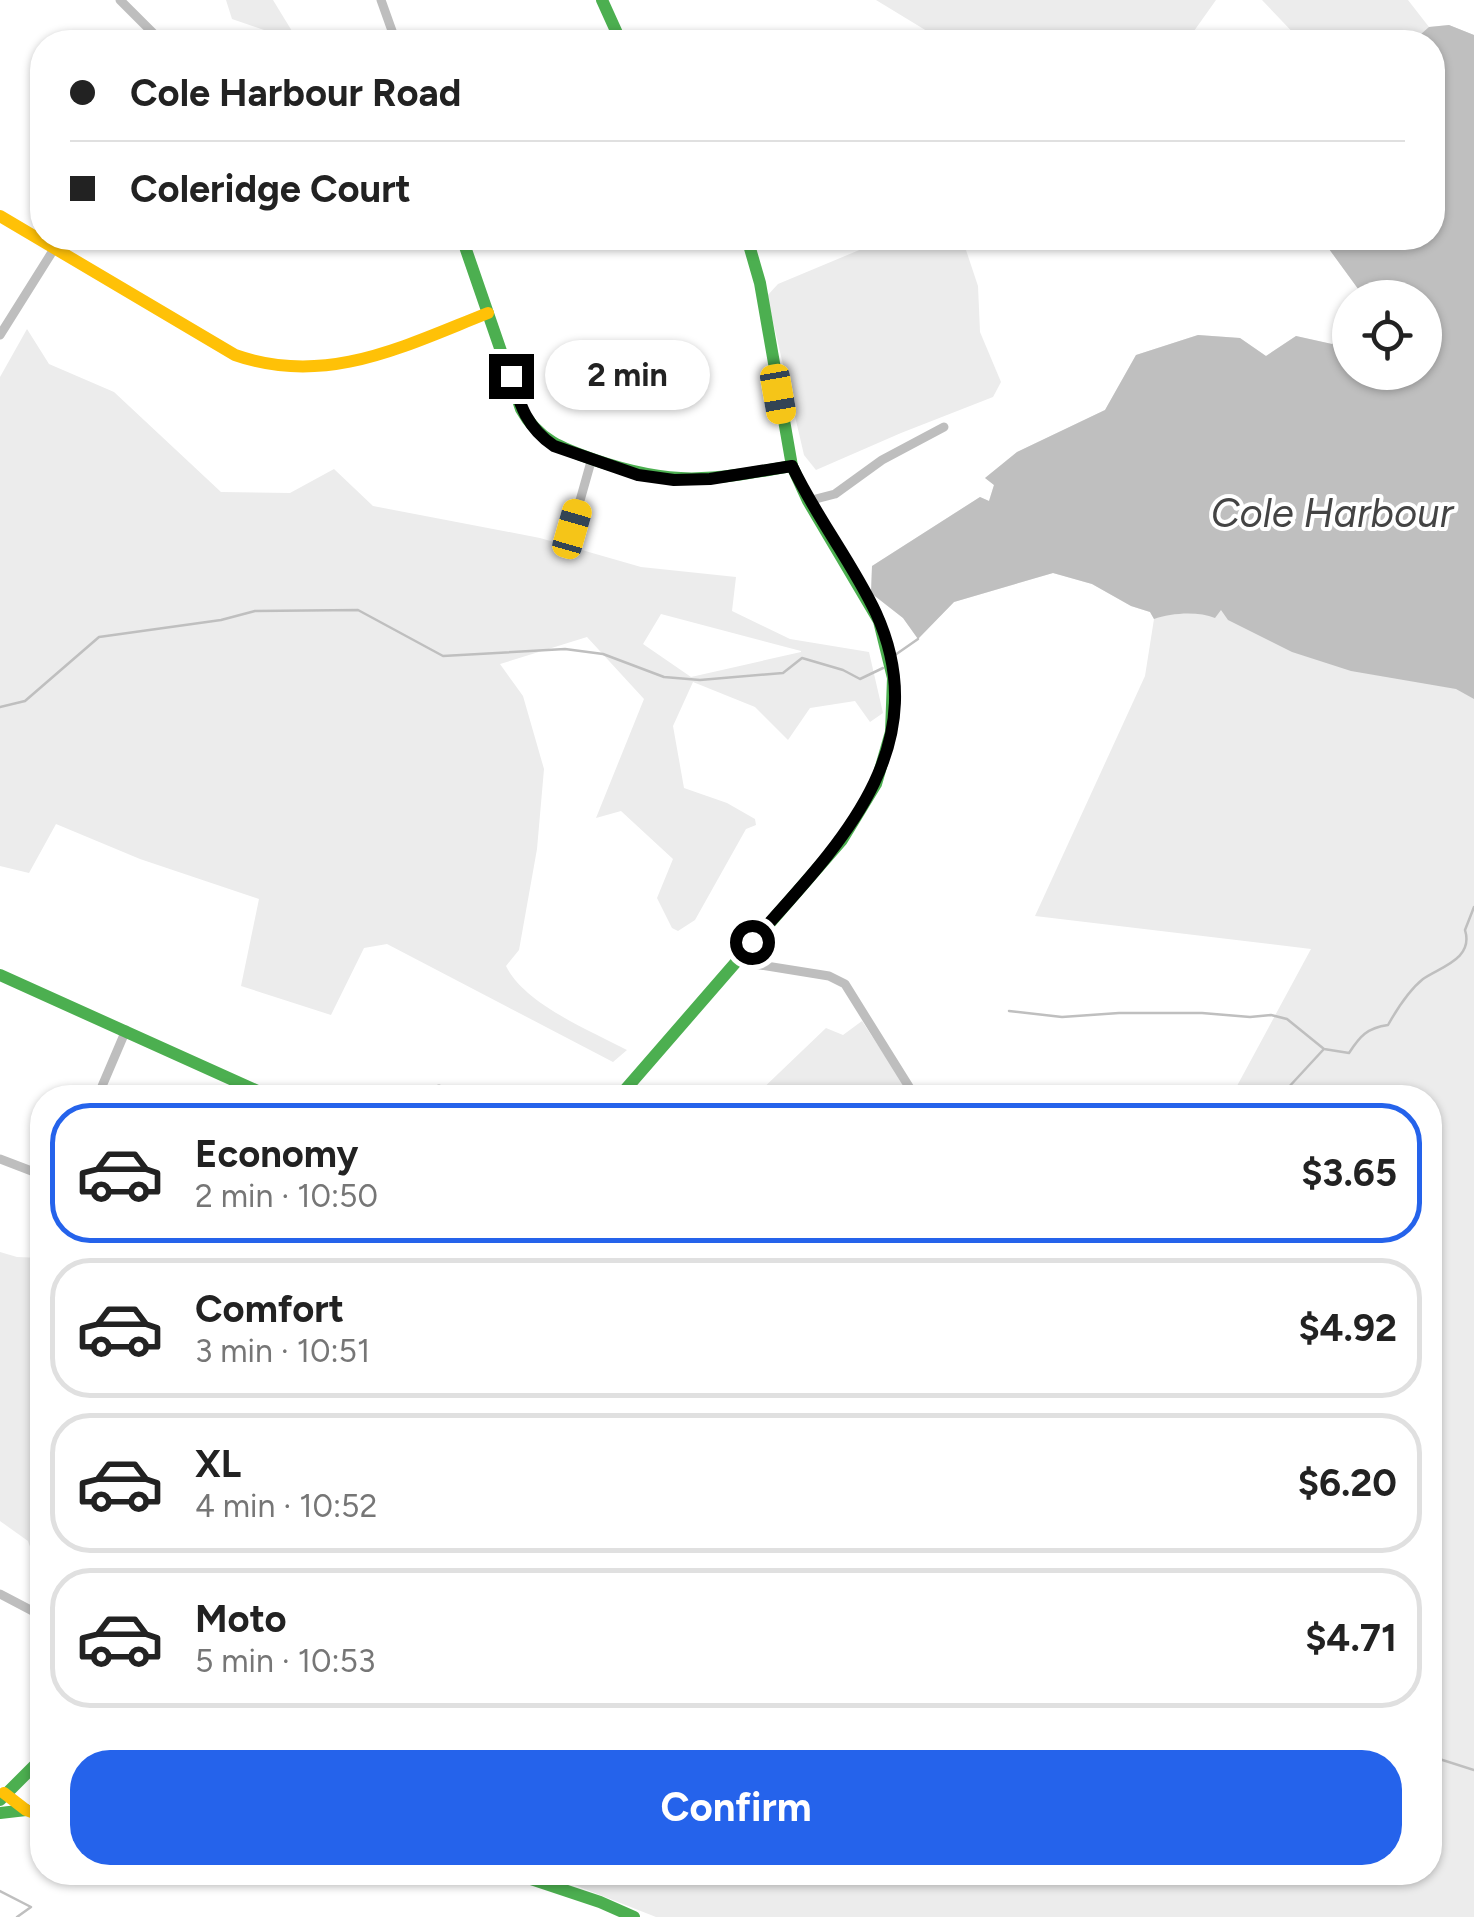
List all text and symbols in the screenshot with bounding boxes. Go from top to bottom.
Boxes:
text: Cole Harbour Road [130,70,461,116]
text: Coleridge Court [130,166,411,212]
map controls [1332,280,1442,390]
button: locate [1332,280,1442,390]
callout: 2 min [546,341,711,411]
route end [489,354,534,399]
text: 2 min [587,356,668,394]
car [758,362,798,426]
water label: Cole Harbour [1211,489,1455,537]
car [549,496,595,562]
route start [730,920,775,965]
icon: car [75,1128,165,1218]
text: Economy [195,1131,358,1177]
text: $3.65 [1301,1150,1397,1196]
text: 2 min · 10:50 [195,1177,378,1215]
icon: car [75,1283,165,1373]
text: Comfort [195,1286,344,1332]
text: $4.92 [1298,1305,1397,1351]
text: 3 min · 10:51 [195,1332,370,1370]
icon: car [75,1438,165,1528]
text: XL [195,1441,241,1487]
text: $6.20 [1298,1460,1397,1506]
text: 4 min · 10:52 [195,1487,377,1525]
icon: car [75,1593,165,1683]
text: Moto [195,1596,287,1642]
text: $4.71 [1305,1615,1397,1661]
text: 5 min · 10:53 [195,1642,375,1680]
button: Confirm [70,1750,1402,1865]

